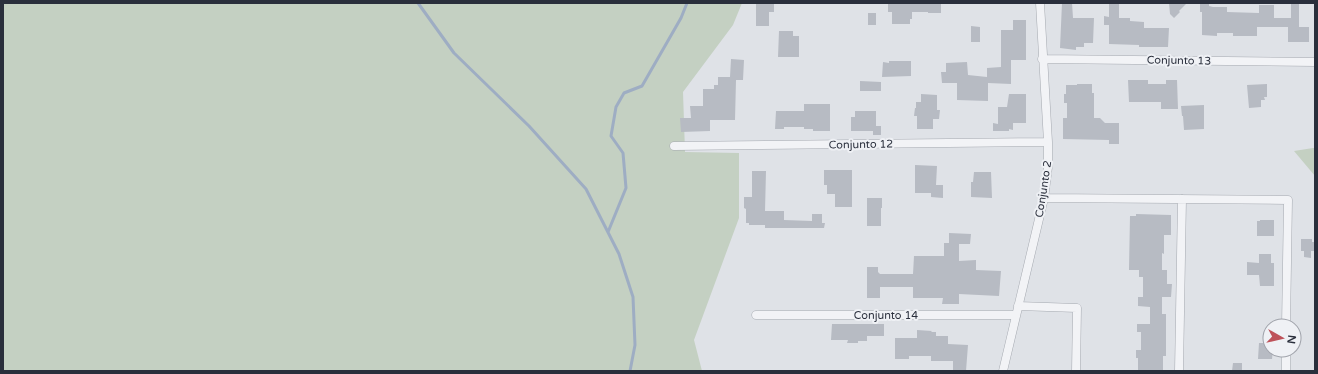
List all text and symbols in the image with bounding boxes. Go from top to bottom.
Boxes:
street label: Conjunto 13 [1147,53,1211,68]
street label: Conjunto 12 [829,137,893,152]
street label: Conjunto 2 [1033,160,1054,218]
street label: Conjunto 14 [854,309,918,322]
north arrow [1262,318,1302,358]
text: N [1284,334,1298,345]

